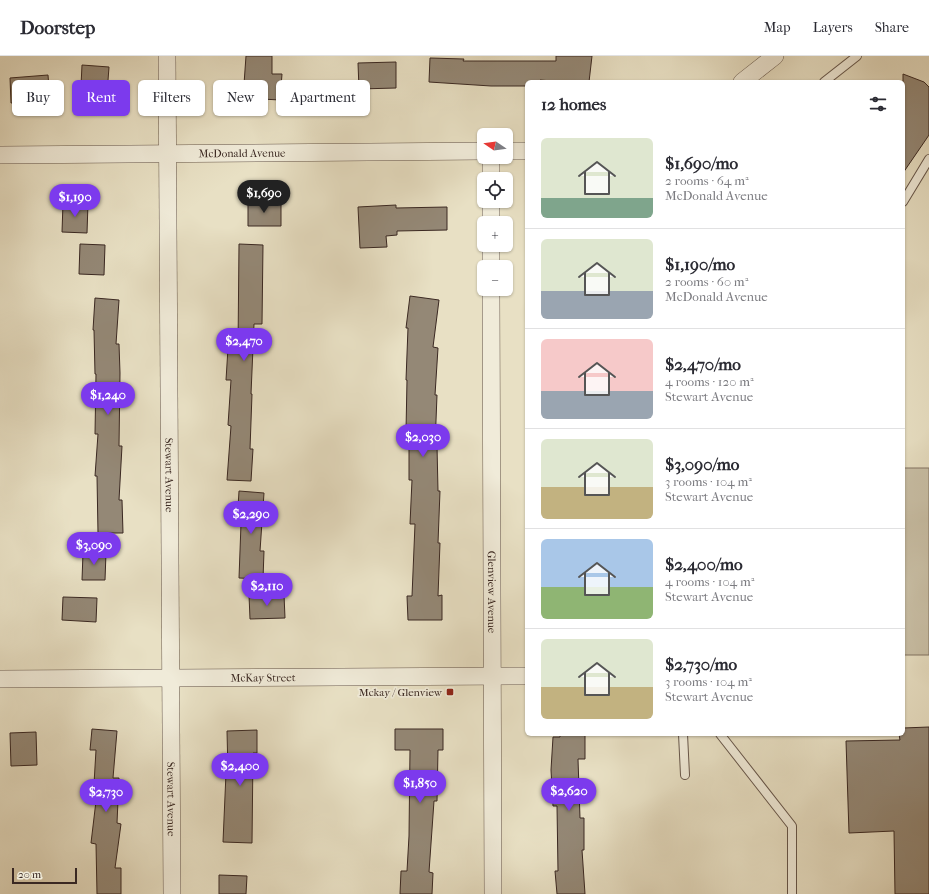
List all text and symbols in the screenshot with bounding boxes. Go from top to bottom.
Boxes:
text: Doorstep [20,17,95,39]
text: Map [764,19,791,36]
text: Layers [813,19,853,36]
text: Share [875,19,909,36]
chip: Buy [12,80,64,116]
chip: Rent [72,80,130,116]
chip: Filters [138,80,205,116]
chip: New [213,80,268,116]
chip: Apartment [276,80,370,116]
icon: filters [867,93,889,115]
text: 12 homes [541,94,606,114]
north arrow [477,128,513,164]
map controls [477,128,513,296]
street label: McDonald Avenue [198,147,286,160]
text: $1,690/mo [665,153,738,173]
icon: home [573,154,621,202]
button: locate [477,172,513,208]
text: 2 rooms · 64 m² [665,173,749,188]
pin: $1,690 [231,180,297,214]
pin: $1,190 [42,184,108,218]
text: $1,690 [246,185,282,200]
text: McDonald Avenue [665,188,768,203]
text: $1,190 [58,189,92,204]
button: + [477,216,513,252]
text: $1,190/mo [665,254,735,274]
icon: home [573,255,621,303]
button: − [477,260,513,296]
text: 2 rooms · 60 m² [665,274,748,289]
text: McDonald Avenue [665,289,768,304]
pin: $2,470 [211,328,277,362]
text: $2,470 [225,333,263,348]
text: $2,470/mo [665,354,741,374]
icon: home [573,355,621,403]
text: 4 rooms · 120 m² [665,374,754,389]
pin: $1,240 [75,382,141,416]
text: $1,240 [90,387,126,402]
text: Stewart Avenue [665,389,753,404]
pin: $2,030 [390,424,456,458]
text: $2,030 [405,429,441,444]
street label: Stewart Avenue [162,438,176,513]
text: $3,090/mo [665,454,739,474]
icon: home [573,455,621,503]
text: 3 rooms · 104 m² [665,474,752,489]
text: Stewart Avenue [665,489,753,504]
pin: $2,290 [218,501,284,535]
text: $2,290 [232,506,270,521]
pin: $3,090 [61,532,127,566]
text: $3,090 [76,537,112,552]
street label: Glenview Avenue [485,551,498,634]
text: $2,400/mo [665,554,743,574]
icon: home [573,555,621,603]
pin: $2,110 [234,573,300,607]
text: 4 rooms · 104 m² [665,574,754,589]
text: $2,110 [251,578,283,593]
text: Stewart Avenue [665,589,753,604]
text: $2,730/mo [665,654,737,674]
icon: home [573,655,621,703]
street label: McKay Street [230,671,296,685]
text: 3 rooms · 104 m² [665,674,752,689]
place label: Mckay / Glenview [359,686,443,699]
marker: Mckay / Glenview [445,687,455,697]
text: Stewart Avenue [665,689,753,704]
pin: $2,400 [207,753,273,787]
text: $2,400 [221,758,259,773]
street label: Stewart Avenue [164,762,178,837]
pin: $1,850 [387,770,453,804]
text: $1,850 [403,775,437,790]
pin: $2,620 [536,778,602,812]
pin: $2,730 [73,779,139,813]
text: $2,620 [550,783,588,798]
text: $2,730 [89,784,123,799]
scale bar [12,866,77,885]
text: 20 m [18,868,41,881]

